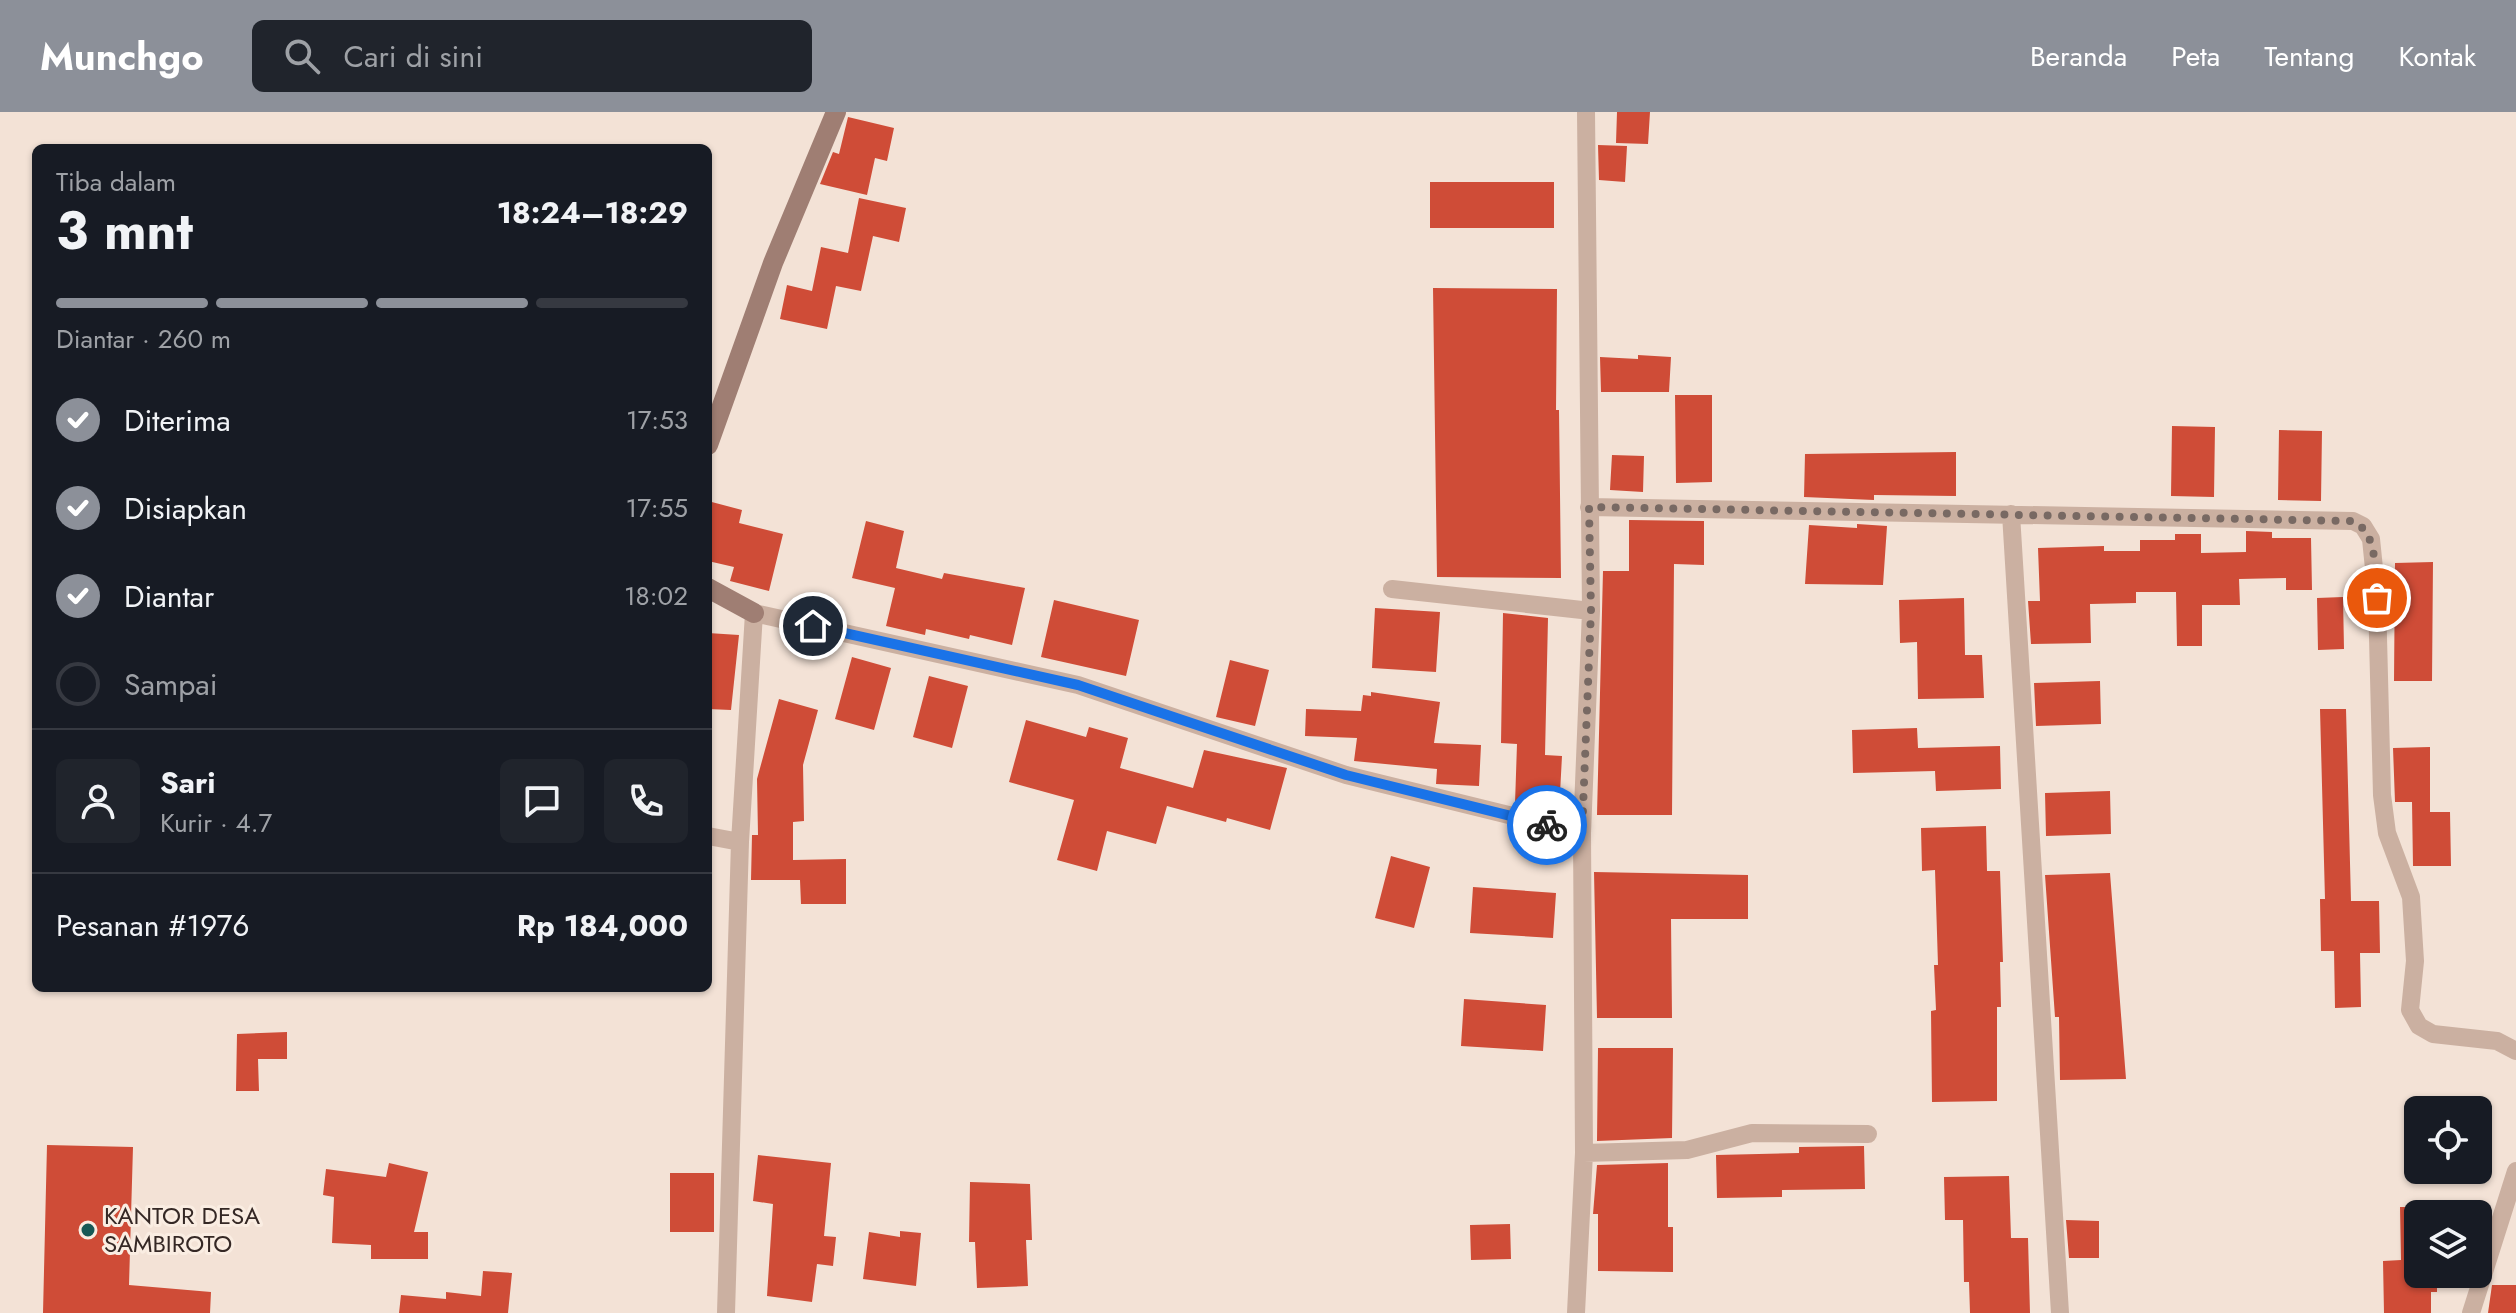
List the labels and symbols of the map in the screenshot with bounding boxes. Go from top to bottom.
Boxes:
pin [2343,564,2411,632]
pin [779,592,847,660]
courier [1507,785,1587,865]
place label: KANTOR DESA SAMBIROTO [104,1198,260,1261]
marker: KANTOR DESA SAMBIROTO [79,1221,97,1239]

